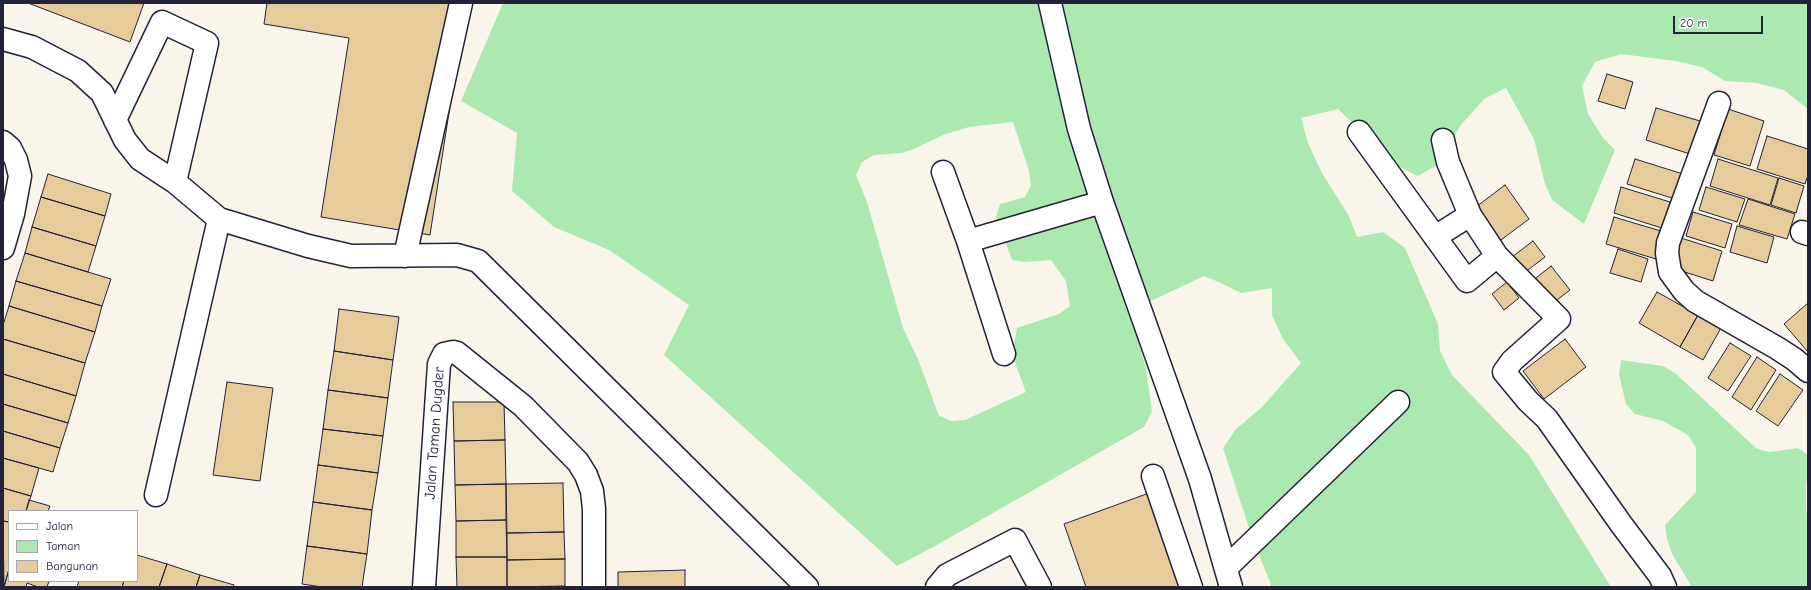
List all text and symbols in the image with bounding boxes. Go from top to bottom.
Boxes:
scale bar [1675,8,1765,34]
text: 20 m [1680,16,1708,30]
street label: Jalan Taman Dugder [421,366,449,500]
legend [8,510,138,582]
text: Jalan [46,519,73,533]
text: Taman [46,539,80,553]
text: Bangunan [46,559,98,573]

